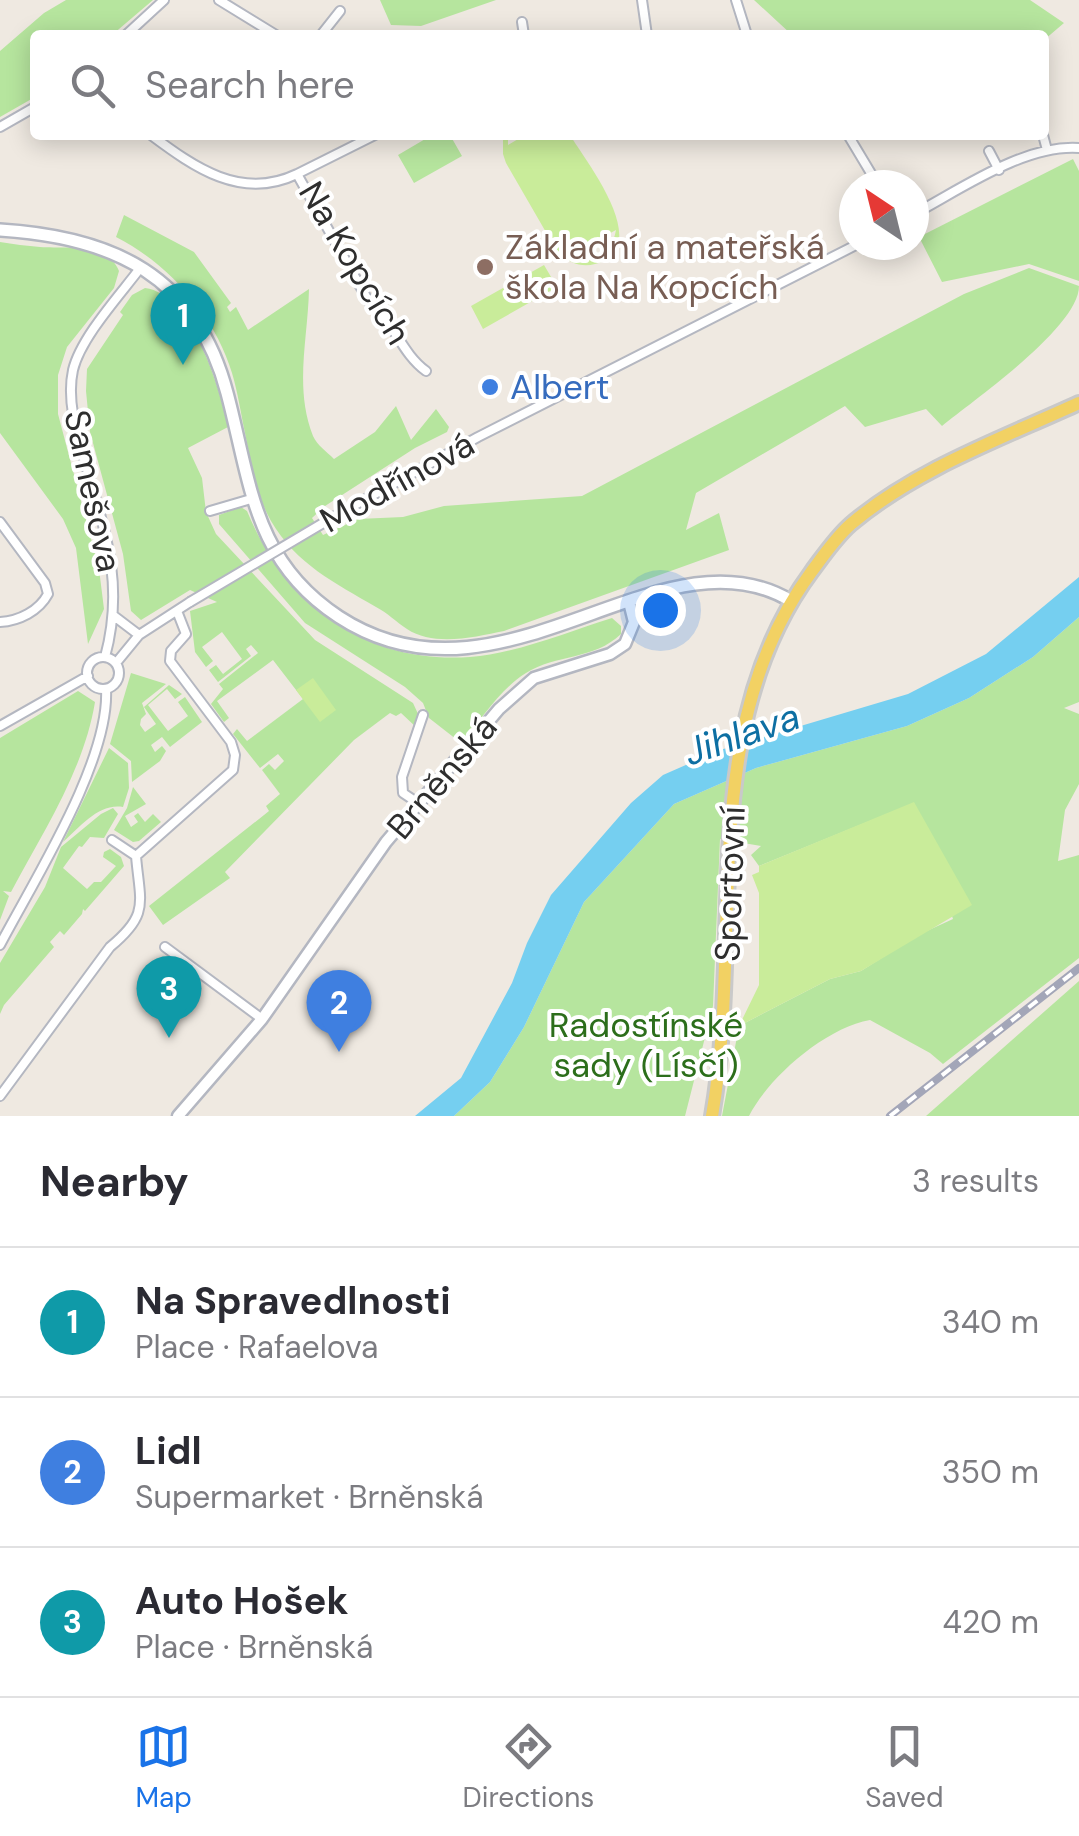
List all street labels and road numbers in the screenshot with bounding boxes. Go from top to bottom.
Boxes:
street label: Na Kopcích [288,173,422,353]
street label: Samešova [53,406,133,576]
street label: Modřínová [312,421,482,543]
street label: Brněnská [377,705,507,849]
street label: Sportovní [704,805,756,962]

